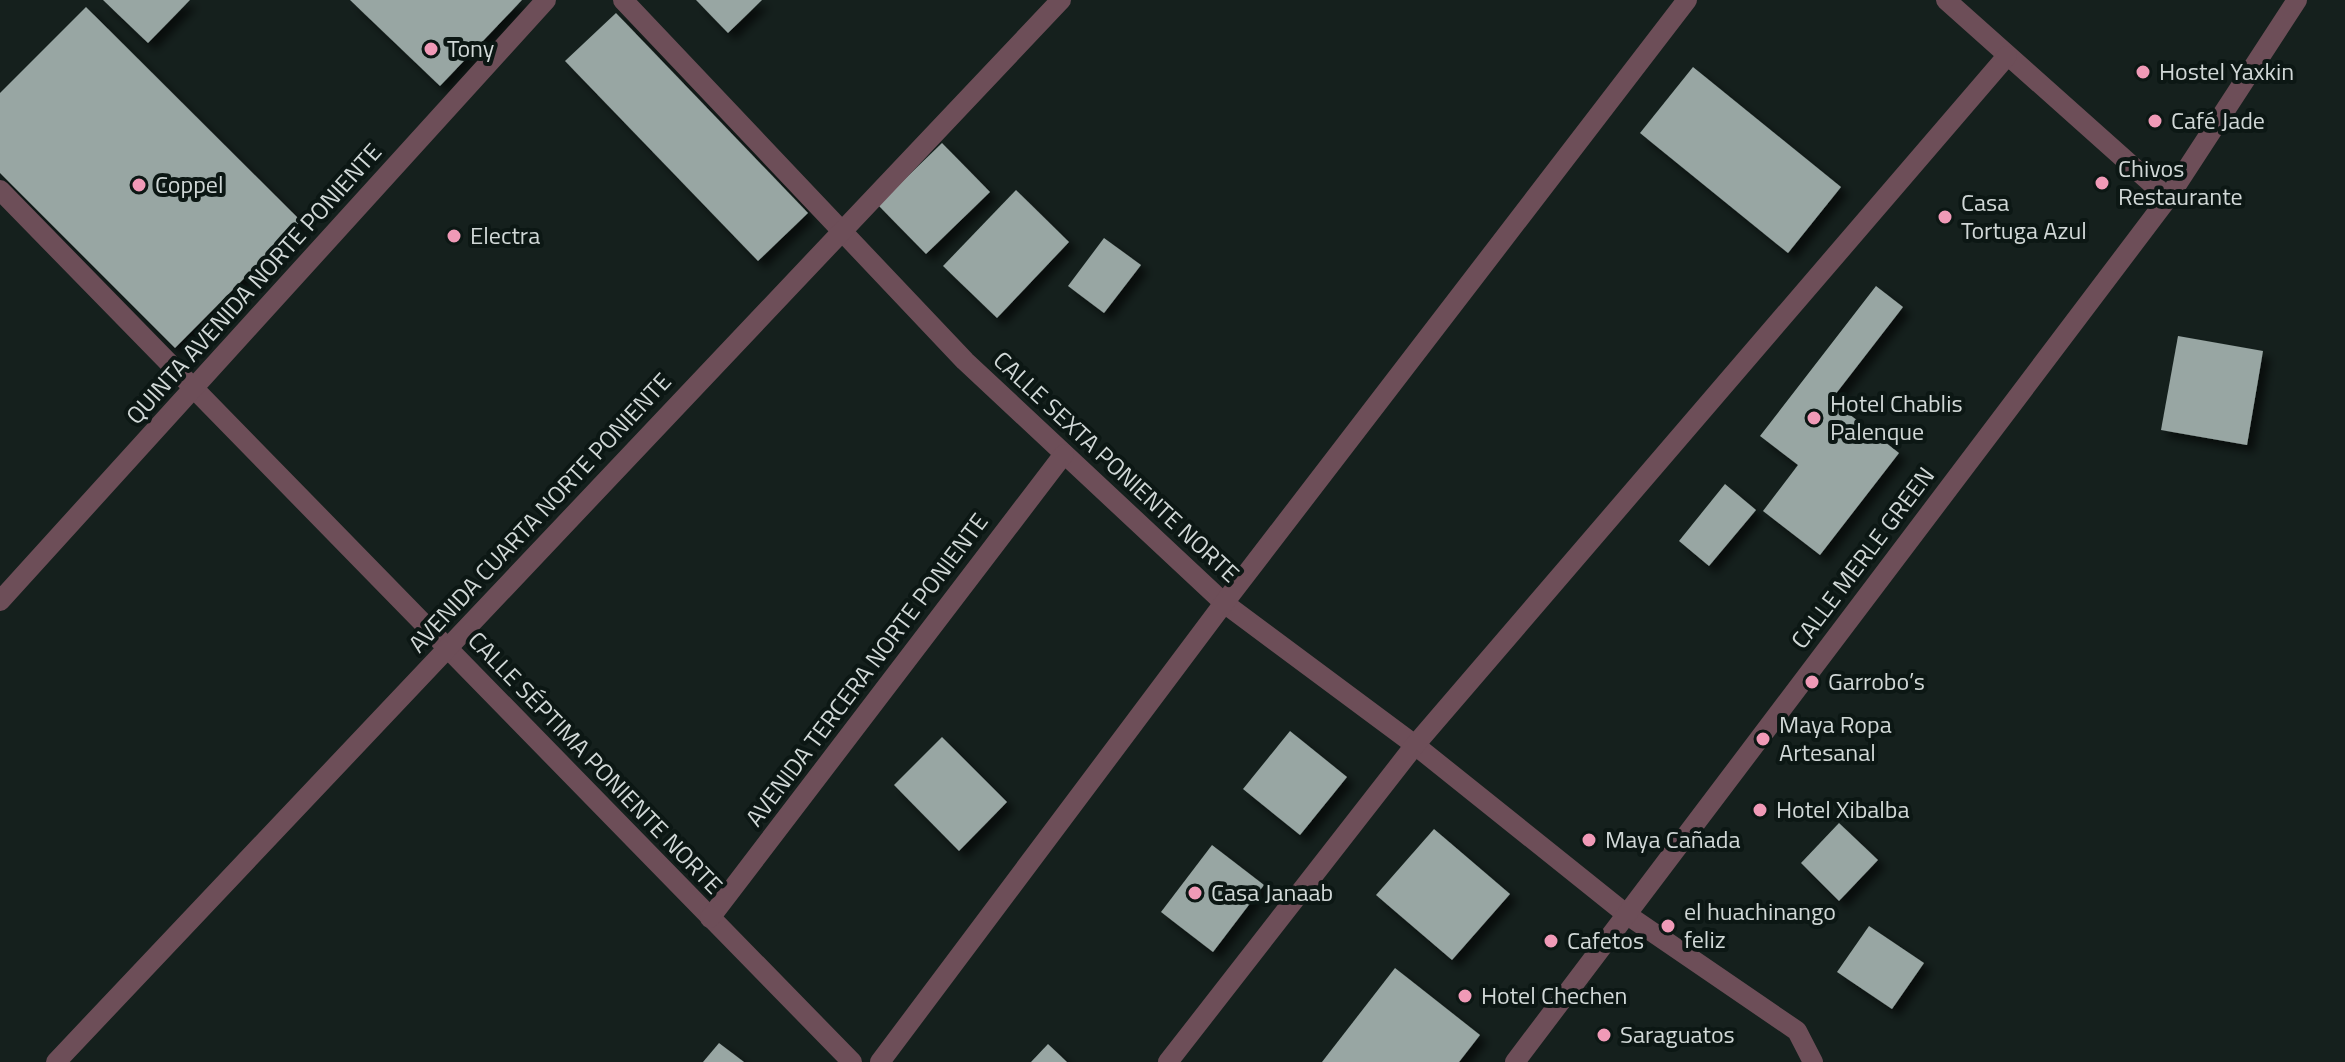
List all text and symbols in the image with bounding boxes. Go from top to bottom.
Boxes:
place label: Tony [447,30,495,66]
marker: Tony [422,40,440,58]
place label: Hostel Yaxkin [2159,53,2294,89]
marker: Hostel Yaxkin [2134,63,2152,81]
place label: Café Jade [2171,102,2265,138]
marker: Café Jade [2146,112,2164,130]
street label: QUINTA AVENIDA NORTE PONIENTE [117,135,390,432]
place label: Chivos Restaurante [2118,150,2243,214]
place label: Coppel [155,166,223,202]
marker: Chivos Restaurante [2093,174,2111,192]
marker: Coppel [130,176,148,194]
place label: Casa Tortuga Azul [1961,184,2087,248]
marker: Casa Tortuga Azul [1936,208,1954,226]
place label: Electra [470,217,540,253]
marker: Electra [445,227,463,245]
street label: CALLE SEXTA PONIENTE NORTE [986,342,1248,590]
street label: AVENIDA CUARTA NORTE PONIENTE [399,364,679,660]
place label: Hotel Chablis Palenque [1830,385,1963,449]
marker: Hotel Chablis Palenque [1805,409,1823,427]
street label: CALLE MERLE GREEN [1782,459,1943,656]
street label: AVENIDA TERCERA NORTE PONIENTE [736,505,996,834]
street label: CALLE SÉPTIMA PONIENTE NORTE [460,623,731,902]
place label: Garrobo’s [1828,663,1925,699]
marker: Garrobo’s [1803,673,1821,691]
place label: Maya Ropa Artesanal [1779,706,1892,770]
marker: Maya Ropa Artesanal [1754,730,1772,748]
place label: Hotel Xibalba [1776,791,1910,827]
marker: Hotel Xibalba [1751,801,1769,819]
place label: Maya Cañada [1605,821,1740,857]
marker: Maya Cañada [1580,831,1598,849]
place label: Casa Janaab [1211,874,1333,910]
marker: Casa Janaab [1186,884,1204,902]
place label: el huachinango feliz [1684,893,1836,957]
marker: el huachinango feliz [1659,917,1677,935]
place label: Cafetos [1567,922,1644,958]
marker: Cafetos [1542,932,1560,950]
place label: Hotel Chechen [1481,977,1627,1013]
marker: Hotel Chechen [1456,987,1474,1005]
place label: Saraguatos [1620,1016,1735,1052]
marker: Saraguatos [1595,1026,1613,1044]

